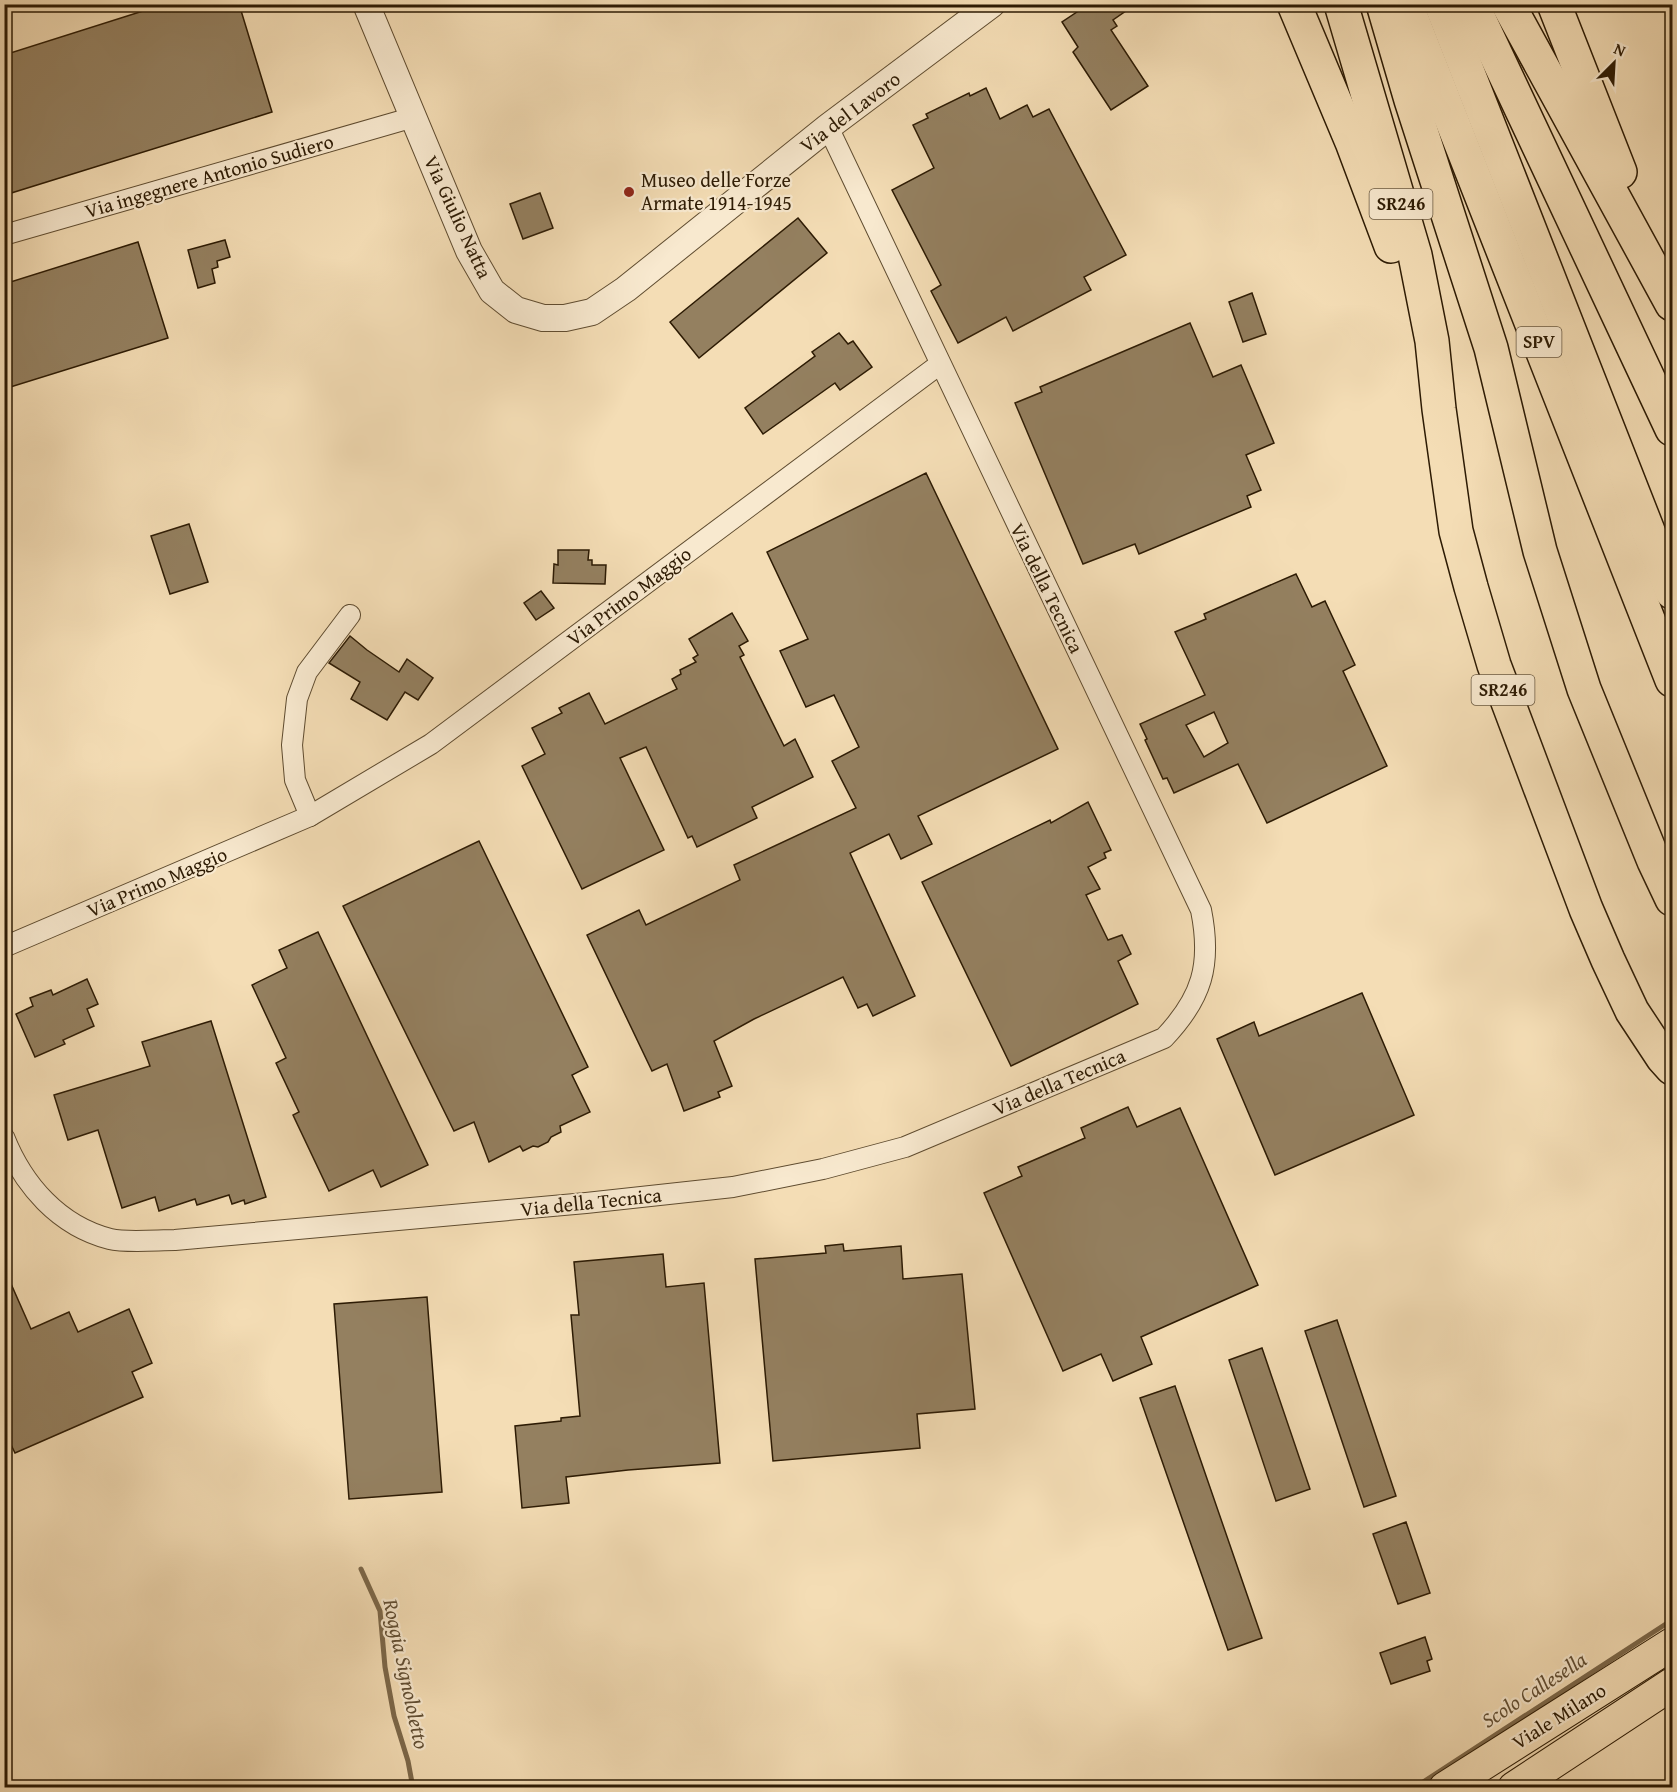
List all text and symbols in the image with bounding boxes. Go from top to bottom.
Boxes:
north arrow [1584,33,1644,93]
text: N [1610,36,1630,63]
street label: Via del Lavoro [793,64,906,159]
street label: Via ingegnere Antonio Sudiero [81,126,337,225]
street label: Via Giulio Natta [417,151,500,284]
place label: Museo delle Forze Armate 1914-1945 [641,165,792,217]
marker: Museo delle Forze Armate 1914-1945 [622,185,636,199]
road number: SR246 [1370,189,1432,219]
road number: SPV [1516,327,1562,357]
street label: Via della Tecnica [1003,518,1092,658]
street label: Via Primo Maggio [560,539,697,652]
road number: SR246 [1472,675,1534,705]
street label: Via Primo Maggio [82,839,231,924]
street label: Via della Tecnica [988,1040,1130,1123]
street label: Via della Tecnica [519,1180,663,1223]
water label: Roggia Signololetto [375,1595,438,1752]
water label: Scolo Callesella [1475,1644,1593,1735]
street label: Viale Milano [1506,1675,1611,1756]

